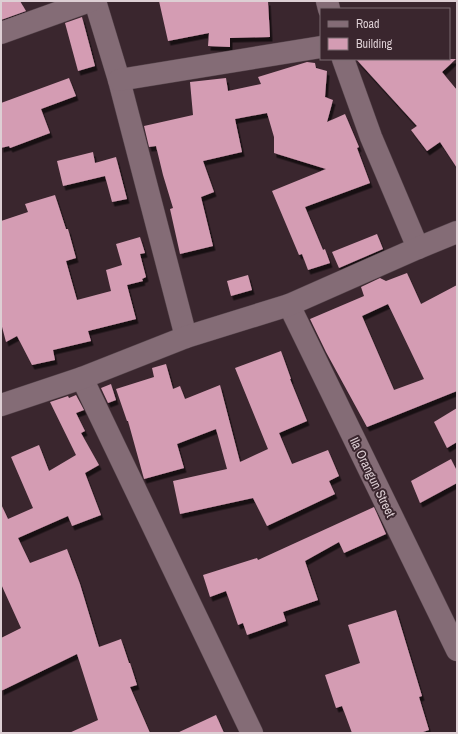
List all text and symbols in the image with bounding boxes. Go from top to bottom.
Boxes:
legend [320,8,450,60]
text: Road [356,16,380,32]
text: Building [356,36,393,52]
street label: Ila Orangun Street [346,434,399,520]

